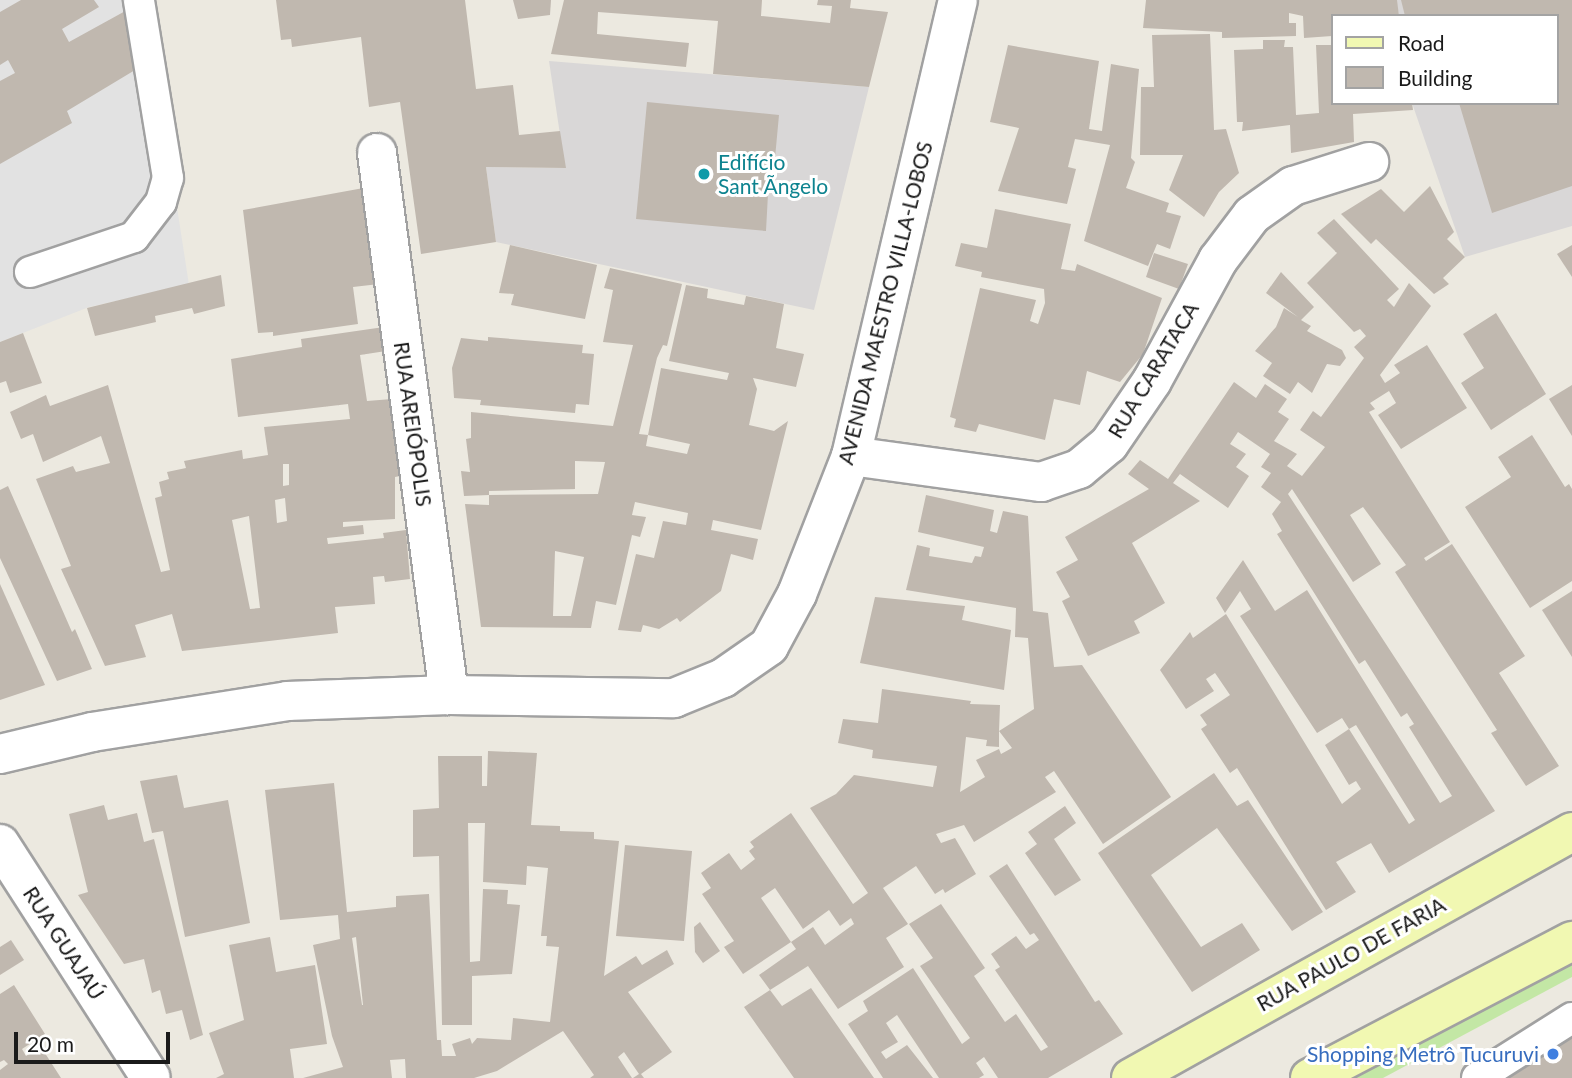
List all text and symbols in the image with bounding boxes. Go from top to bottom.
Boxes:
legend [1330,14,1558,105]
text: Road [1398,30,1445,55]
text: Building [1398,65,1473,90]
street label: AVENIDA MAESTRO VILLA-LOBOS [832,138,938,468]
place label: Edifício Sant Ãngelo [718,149,829,199]
marker: Edifício Sant Ãngelo [696,166,712,182]
street label: RUA CARATACA [1102,297,1204,443]
street label: RUA AREIÓPOLIS [389,339,437,509]
street label: RUA GUAJAÚ [18,881,110,1005]
street label: RUA PAULO DE FARIA [1252,891,1450,1017]
scale bar [18,1018,173,1062]
text: 20 m [27,1031,74,1056]
place label: Shopping Metrô Tucuruvi [1306,1041,1539,1067]
marker: Shopping Metrô Tucuruvi [1545,1046,1561,1062]

